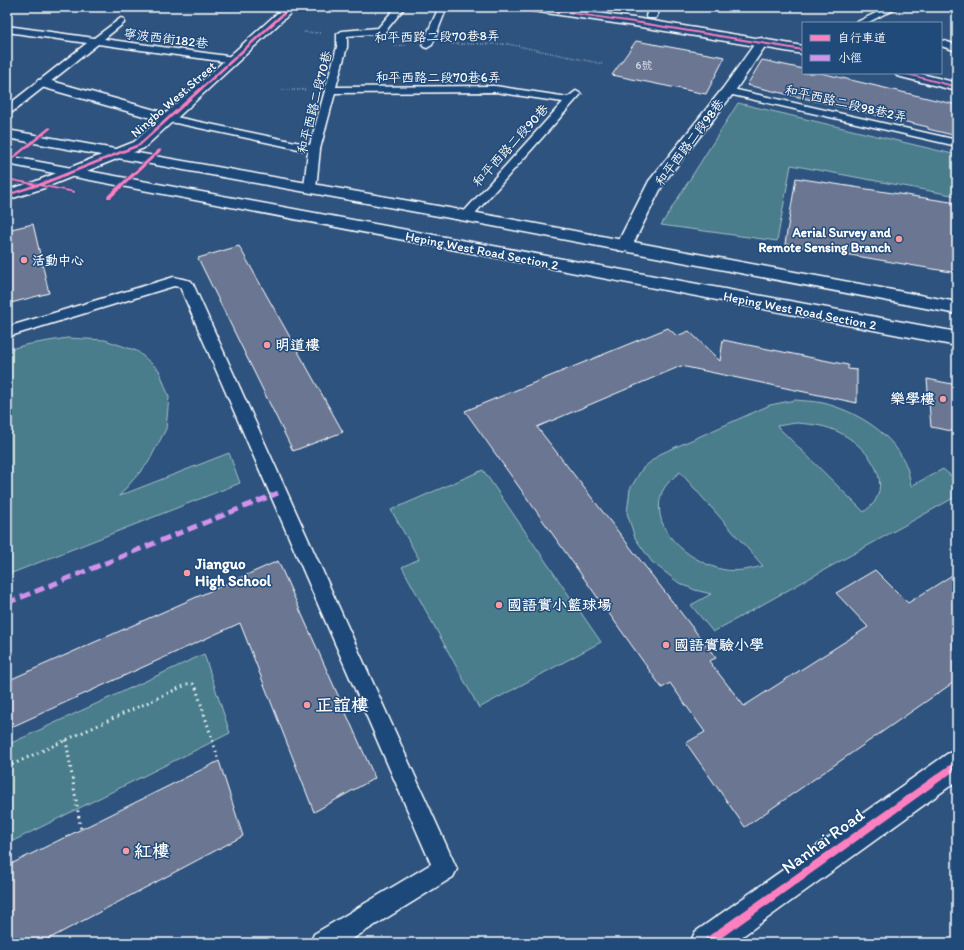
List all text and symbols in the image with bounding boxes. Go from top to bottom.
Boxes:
legend [802,22,942,74]
street label: 寧波西街182巷 [123,26,209,51]
street label: 和平西路二段70巷8弄 [374,28,500,45]
text: 自行車道 [838,31,886,45]
street label: 和平西路二段70巷 [294,49,335,155]
text: 小徑 [838,51,862,65]
street label: Ningbo West Street [128,58,219,140]
house number: 6號 [636,59,652,72]
street label: 和平西路二段70巷6弄 [375,70,501,85]
street label: 和平西路二段98巷2弄 [783,82,908,125]
street label: 和平西路二段98巷 [652,96,727,189]
street label: 和平西路二段90巷 [469,101,551,190]
place label: Aerial Survey and Remote Sensing Branch [759,225,892,256]
street label: Heping West Road Section 2 [404,228,560,273]
marker: Aerial Survey and Remote Sensing Branch [894,234,904,244]
place label: 活動中心 [32,253,84,268]
marker: 活動中心 [19,255,29,265]
street label: Heping West Road Section 2 [722,288,878,333]
place label: 明道樓 [275,336,320,354]
marker: 明道樓 [262,340,272,350]
place label: 樂學樓 [890,390,935,408]
marker: 樂學樓 [938,394,948,404]
place label: Jianguo High School [194,555,272,591]
marker: Jianguo High School [182,568,192,578]
place label: 國語實小籃球場 [507,596,612,614]
marker: 國語實小籃球場 [494,600,504,610]
place label: 國語實驗小學 [674,636,764,654]
marker: 國語實驗小學 [661,640,671,650]
place label: 正誼樓 [315,694,369,716]
marker: 正誼樓 [302,700,312,710]
street label: Nanhai Road [777,804,869,878]
place label: 紅樓 [134,840,170,862]
marker: 紅樓 [121,846,131,856]

